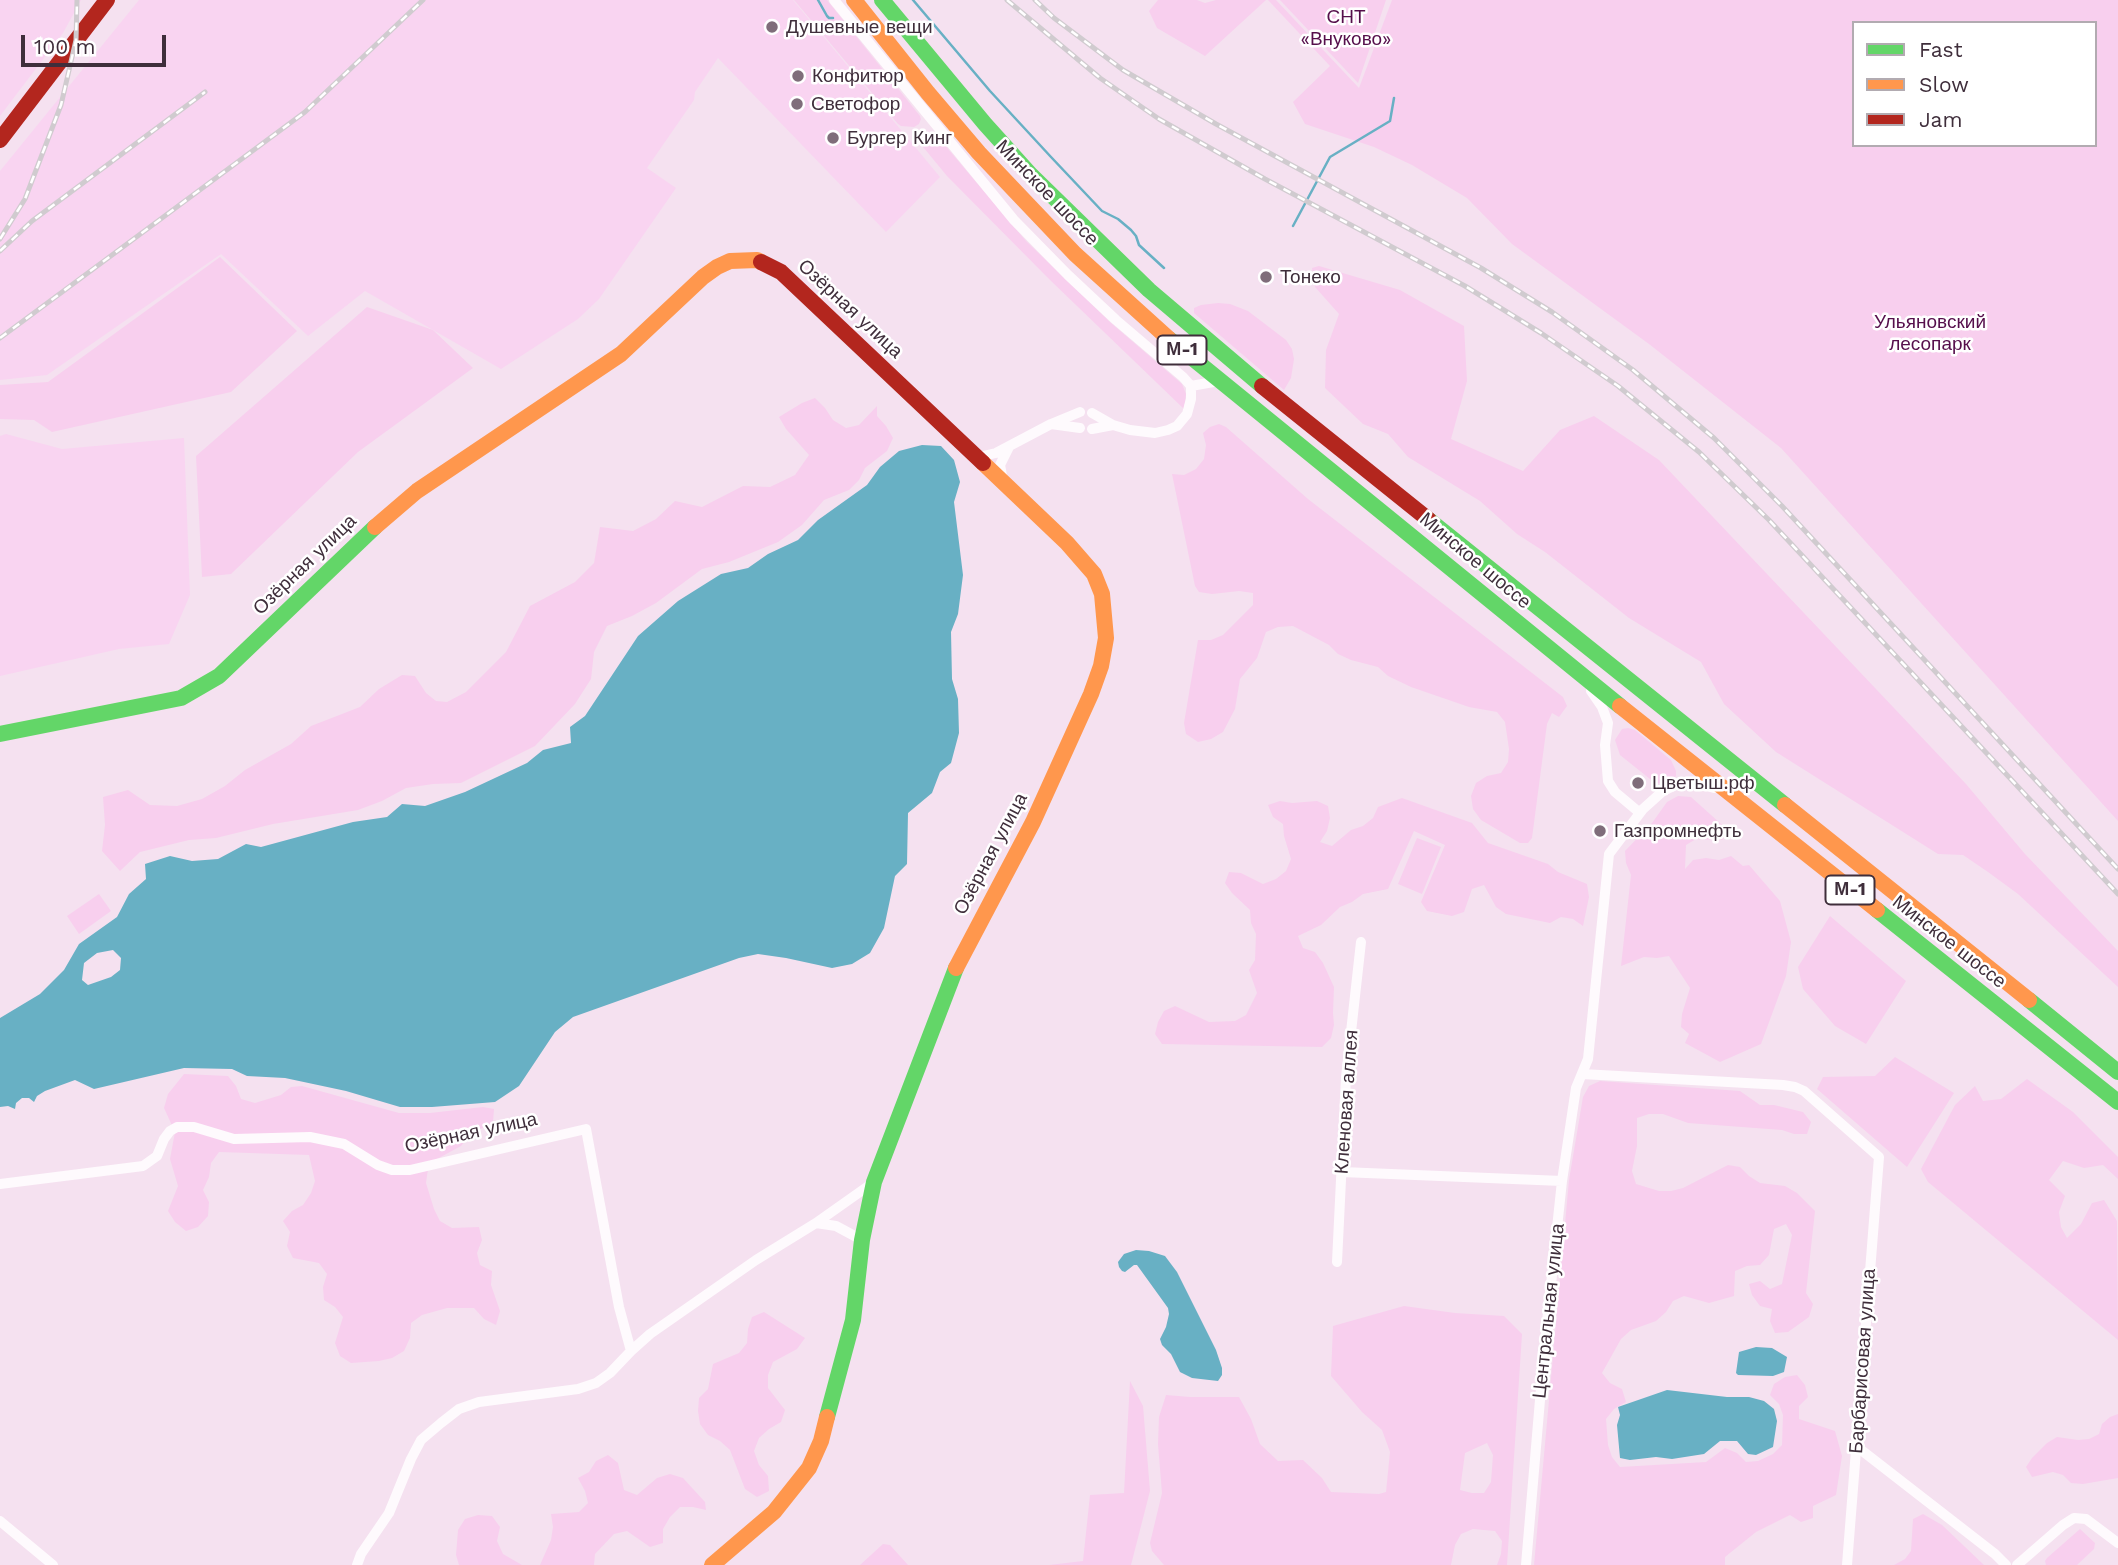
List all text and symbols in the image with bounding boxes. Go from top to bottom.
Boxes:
park label: СНТ «Внуково» [1301,6,1391,50]
place label: Душевные вещи [786,16,933,38]
marker: Душевные вещи [764,19,780,35]
scale bar [24,21,170,65]
legend [1852,21,2097,147]
text: 100 m [34,34,96,59]
text: Fast [1919,37,1963,62]
place label: Конфитюр [812,65,904,87]
marker: Конфитюр [790,68,806,84]
text: Slow [1919,72,1969,97]
place label: Светофор [811,93,900,115]
marker: Светофор [789,96,805,112]
text: Jam [1919,107,1962,132]
place label: Бургер Кинг [847,127,952,149]
marker: Бургер Кинг [825,130,841,146]
street label: Минское шоссе [991,135,1103,251]
street label: Озёрная улица [793,255,907,363]
place label: Тонеко [1280,266,1341,288]
marker: Тонеко [1258,269,1274,285]
park label: Ульяновский лесопарк [1874,311,1986,355]
road number: М-1 [1158,336,1206,364]
street label: Минское шоссе [1415,508,1535,614]
street label: Озёрная улица [249,510,361,620]
place label: Цветыш.рф [1652,772,1755,794]
marker: Цветыш.рф [1630,775,1646,791]
street label: Озёрная улица [949,789,1033,919]
place label: Газпромнефть [1614,820,1742,842]
marker: Газпромнефть [1592,823,1608,839]
road number: М-1 [1826,876,1874,904]
street label: Минское шоссе [1888,891,2010,993]
street label: Кленовая аллея [1331,1029,1363,1175]
street label: Озёрная улица [403,1108,539,1158]
street label: Центральная улица [1528,1222,1570,1400]
street label: Барбарисовая улица [1845,1268,1881,1454]

